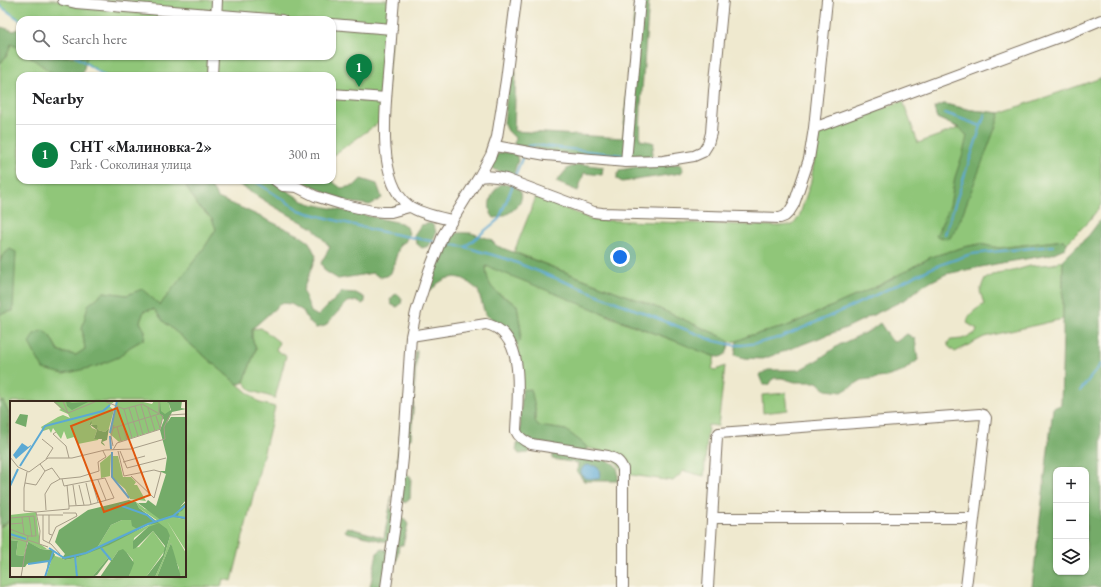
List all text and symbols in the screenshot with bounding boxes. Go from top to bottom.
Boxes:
search box [16,16,336,60]
icon: search [30,27,52,49]
text: Search here [62,29,127,48]
pin: 1 [346,54,372,87]
text: Nearby [32,87,84,109]
text: СНТ «Малиновка-2» [70,137,212,156]
text: 1 [42,146,48,163]
text: 300 m [289,146,320,163]
text: Park · Соколиная улица [70,156,192,173]
your location [610,247,630,267]
inset map [10,401,186,577]
map controls [1053,467,1089,575]
button: + [1053,467,1089,503]
button: − [1053,503,1089,539]
button: layers [1053,539,1089,575]

